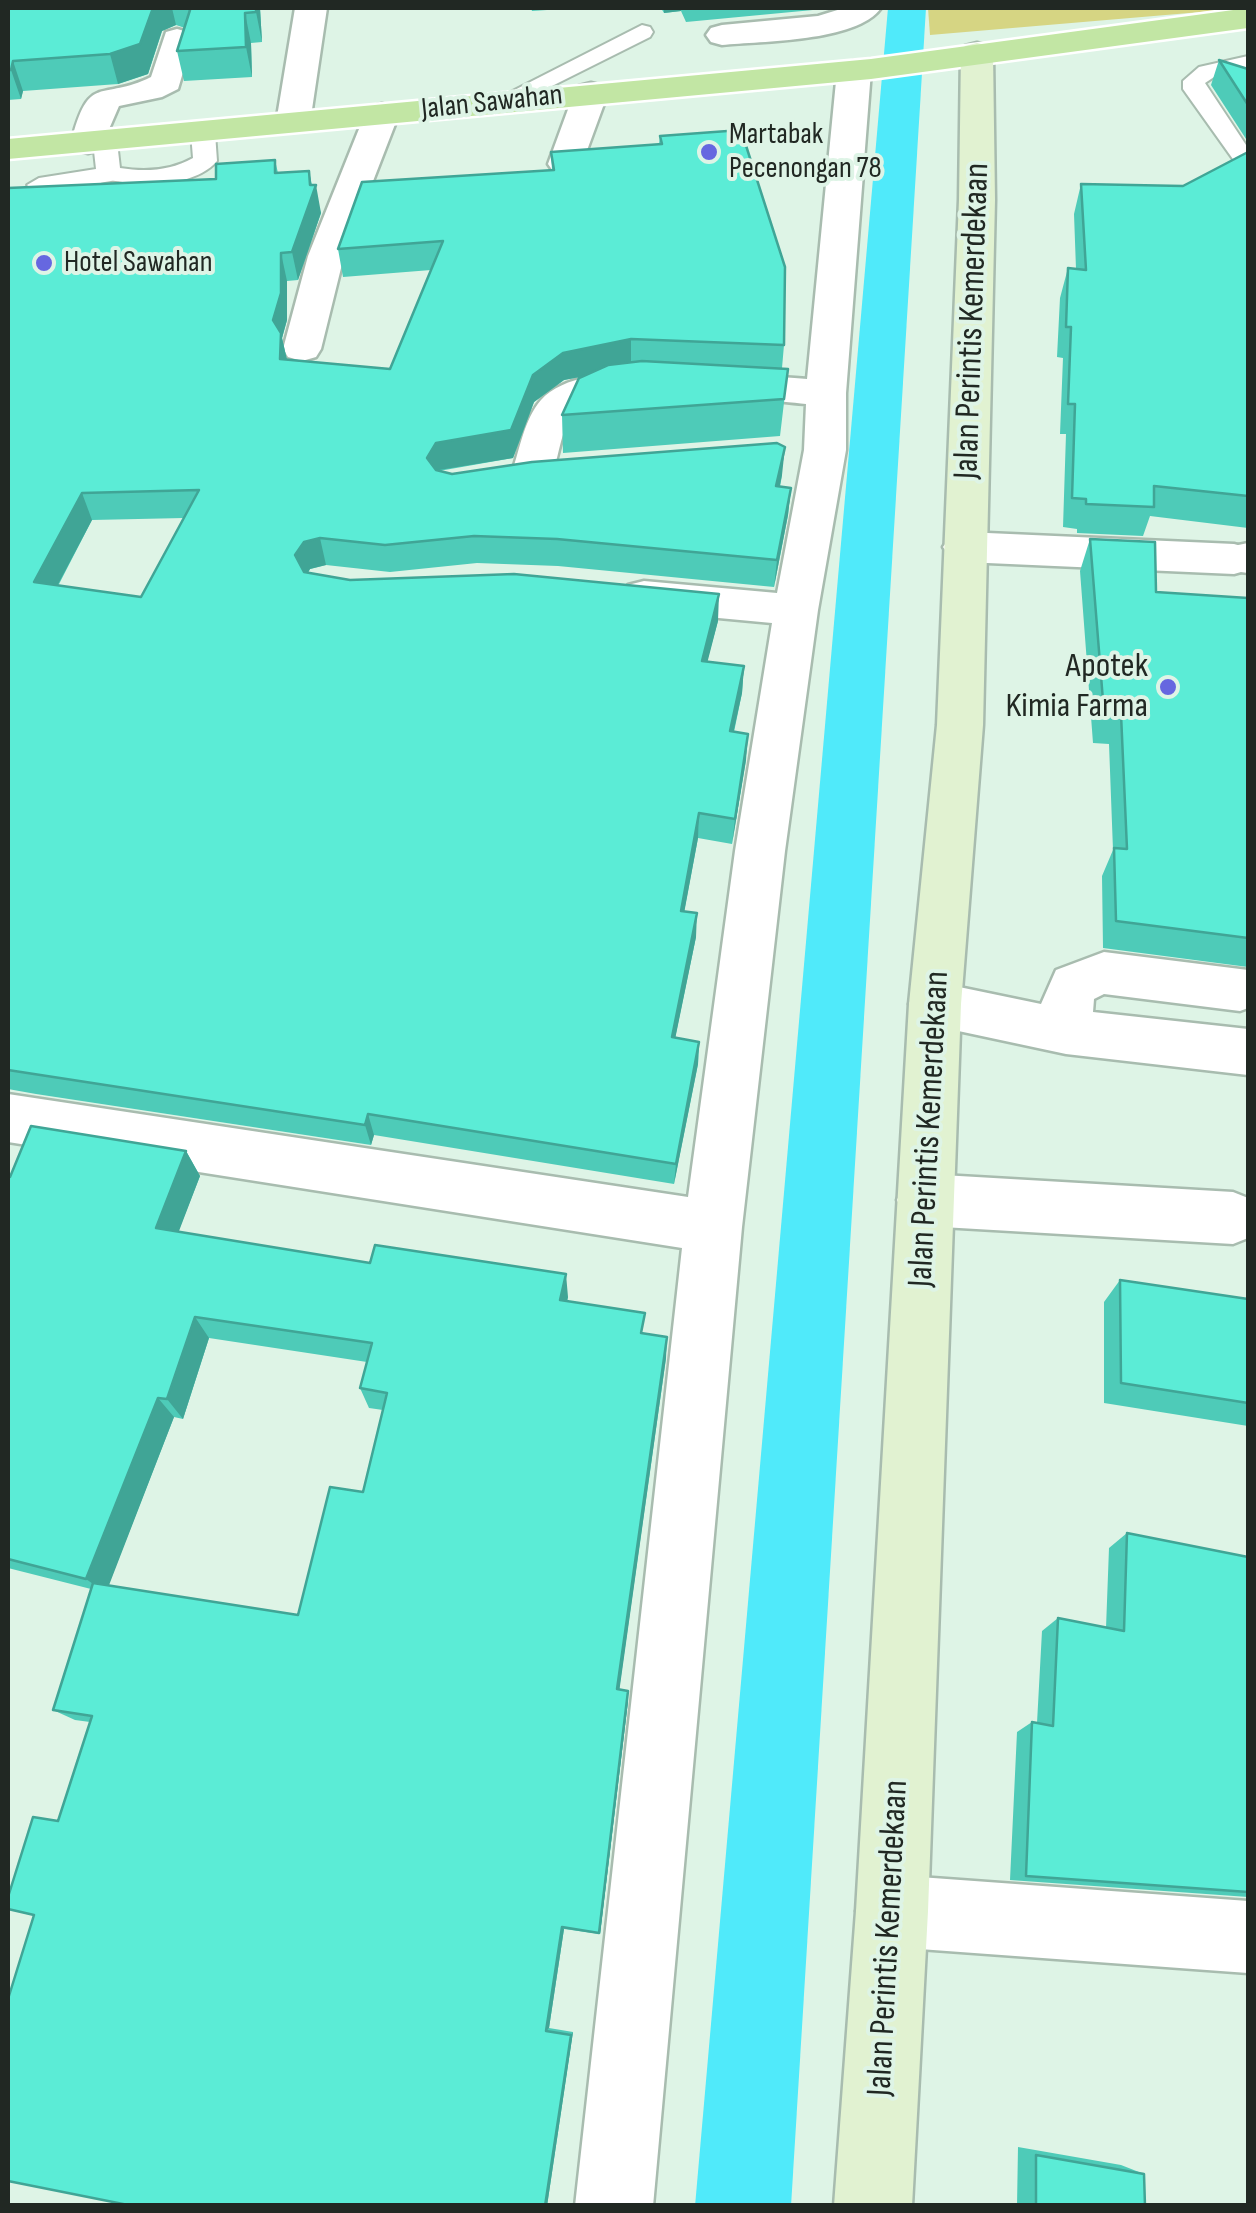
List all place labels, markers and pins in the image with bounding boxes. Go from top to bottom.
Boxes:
place label: Martabak Pecenongan 78 [729,117,882,188]
marker: Martabak Pecenongan 78 [698,141,720,163]
place label: Hotel Sawahan [64,245,212,281]
marker: Hotel Sawahan [33,252,55,274]
place label: Apotek Kimia Farma [1005,646,1148,728]
marker: Apotek Kimia Farma [1157,676,1179,698]

